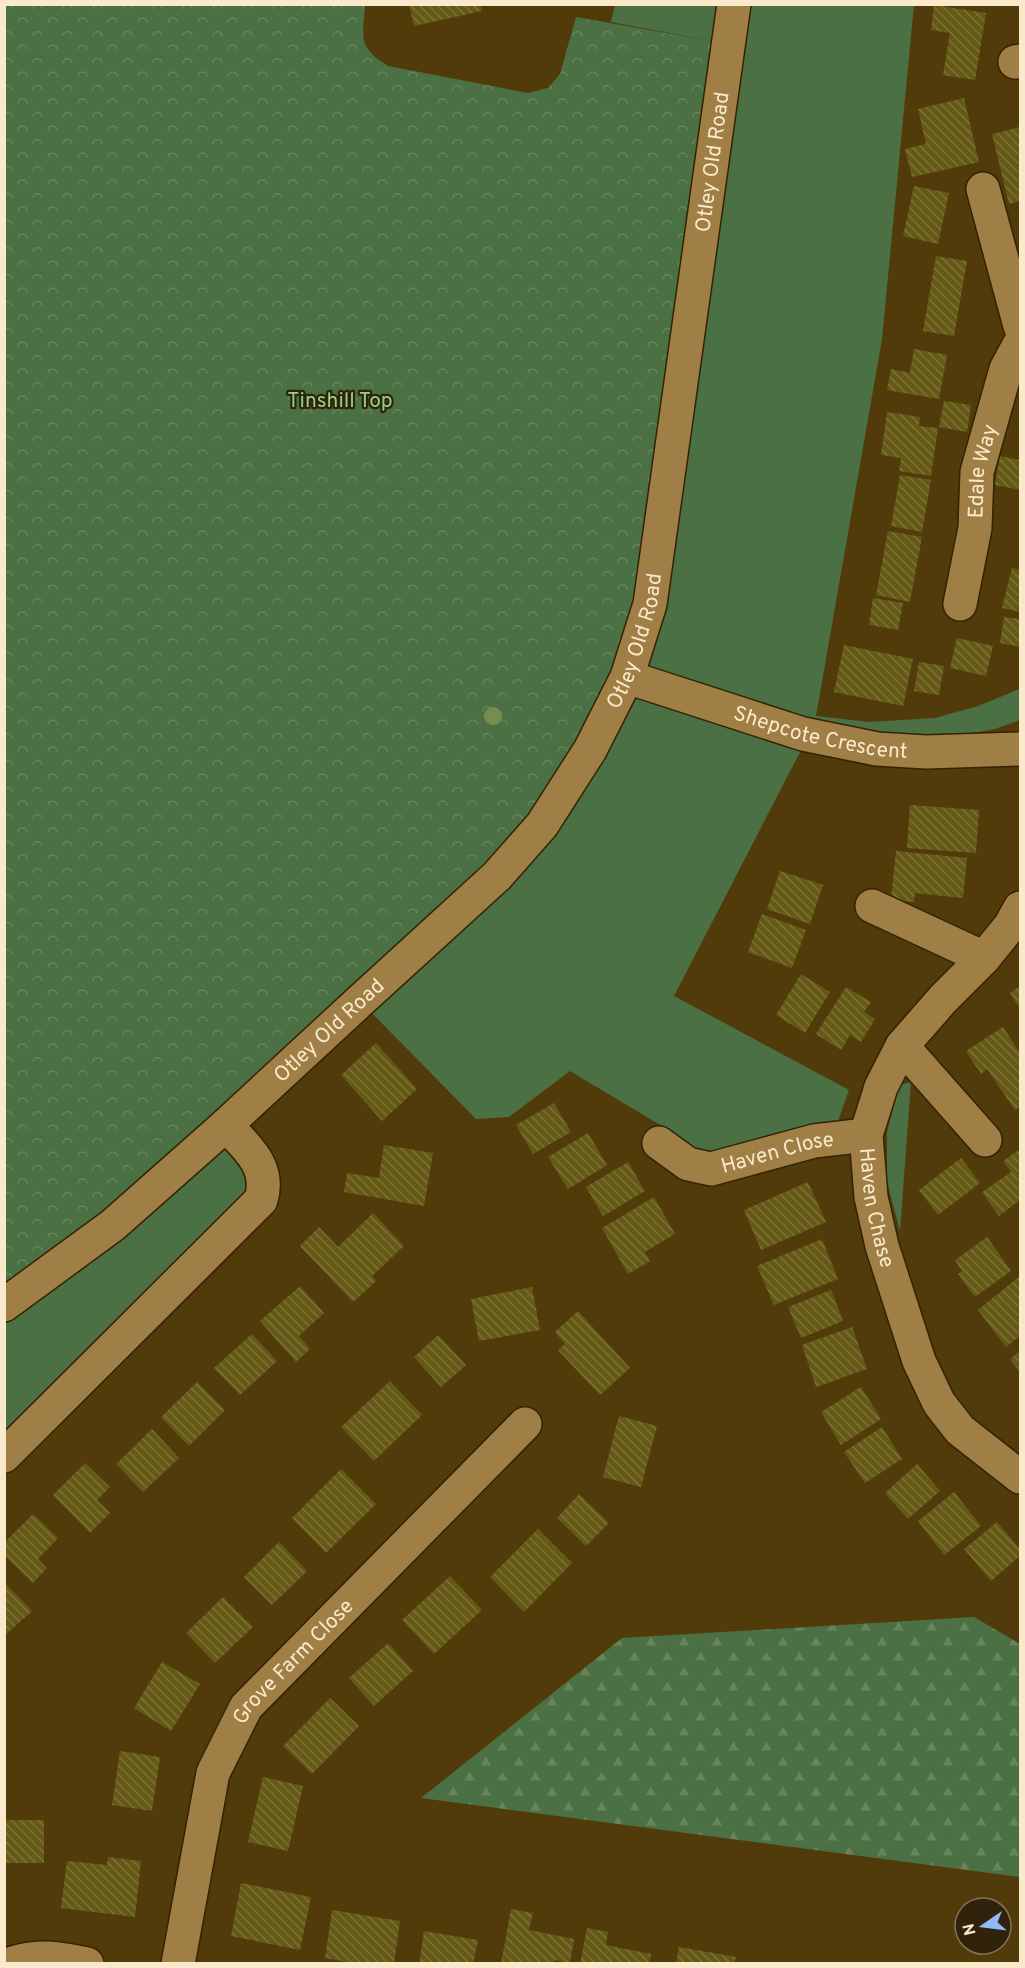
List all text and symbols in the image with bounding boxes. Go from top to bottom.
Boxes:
street label: Otley Old Road [690,90,737,234]
park label: Tinshill Top [287,388,393,415]
street label: Edale Way [963,421,1005,519]
street label: Otley Old Road [601,571,669,714]
street label: Shepcote Crescent [730,700,908,766]
street label: Otley Old Road [269,973,391,1089]
street label: Haven Close [718,1127,835,1181]
street label: Haven Chase [852,1147,900,1271]
street label: Grove Farm Close [228,1594,360,1729]
north arrow [953,1896,1013,1956]
text: N [959,1921,981,1937]

